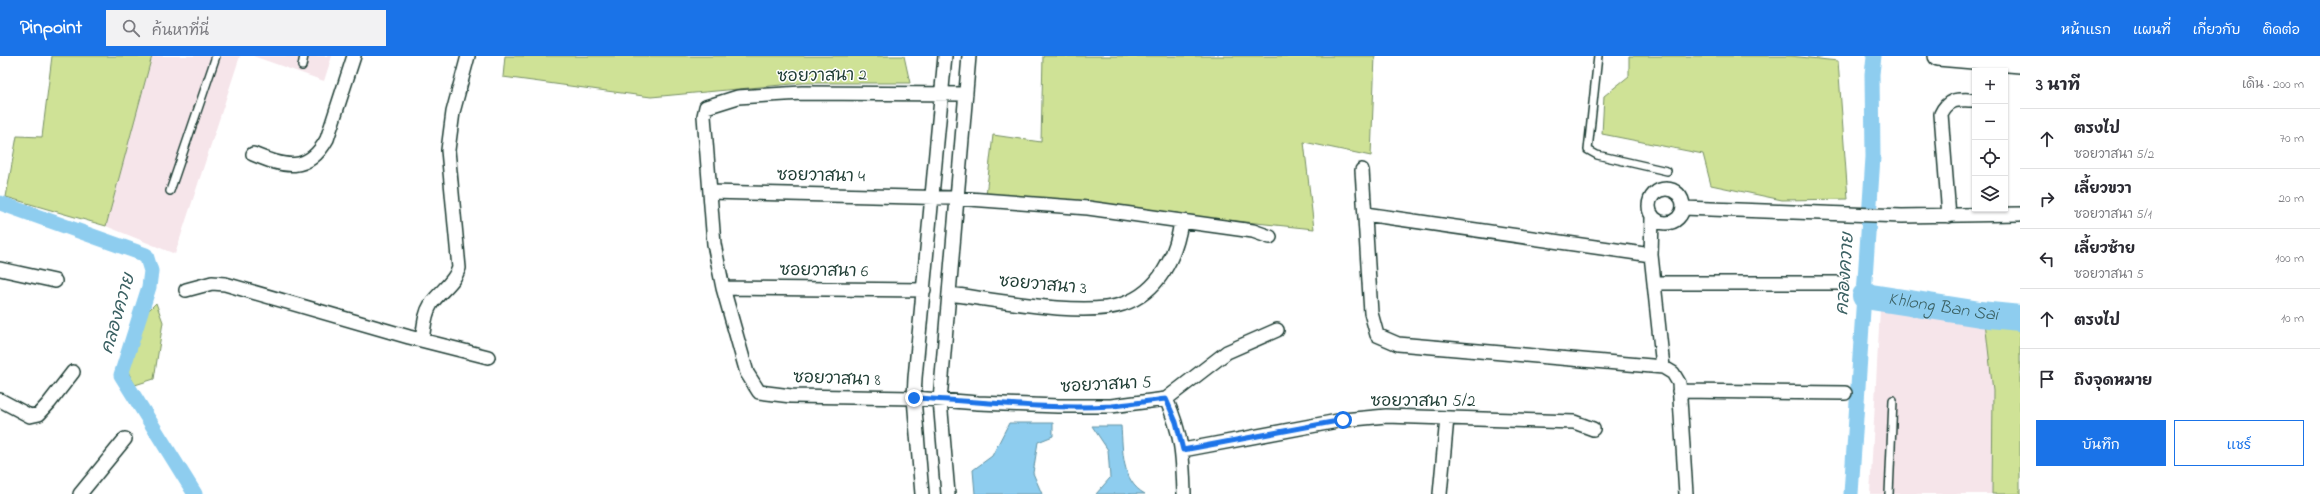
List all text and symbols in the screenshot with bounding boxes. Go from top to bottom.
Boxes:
search box [106,10,386,46]
text: Pinpoint [20,15,82,42]
icon: search [120,17,142,39]
text: ค้นหาที่นี่ [152,20,209,42]
text: หน้าแรก [2061,20,2111,41]
text: แผนที่ [2133,20,2171,41]
text: เกี่ยวกับ [2193,20,2240,41]
text: ติดต่อ [2262,20,2300,41]
street label: ซอยวาสนา 2 [777,63,867,89]
map controls [1972,68,2008,212]
button: + [1972,68,2008,104]
text: 3 นาที [2036,73,2080,98]
text: เดิน · 200 m [2242,75,2304,94]
button: − [1972,104,2008,140]
text: ตรงไป [2074,118,2120,140]
icon: ahead [2036,128,2058,150]
text: 70 m [2280,129,2304,148]
button: locate [1972,140,2008,176]
text: ซอยวาสนา 5/2 [2074,145,2154,164]
street label: ซอยวาสนา 4 [777,163,865,189]
button: layers [1972,176,2008,212]
text: เลี้ยวขวา [2074,178,2132,200]
icon: right [2036,188,2058,210]
text: 20 m [2279,189,2304,208]
text: ซอยวาสนา 5/1 [2074,205,2152,224]
water label: คลองควาย [1830,231,1862,316]
text: เลี้ยวซ้าย [2074,238,2135,260]
icon: left [2036,248,2058,270]
text: 100 m [2275,249,2304,268]
street label: ซอยวาสนา 6 [779,258,869,284]
text: ซอยวาสนา 5 [2074,265,2144,284]
street label: ซอยวาสนา 3 [998,269,1088,301]
water label: คลองควาย [95,270,143,357]
water label: Khlong Ban Sai [1886,287,2001,329]
icon: ahead [2036,308,2058,330]
text: 10 m [2281,309,2304,328]
text: ตรงไป [2074,310,2120,332]
street label: ซอยวาสนา 8 [793,365,881,393]
icon: arrive [2036,368,2058,390]
street label: ซอยวาสนา 5 [1060,370,1152,400]
text: ถึงจุดหมาย [2074,370,2152,392]
route end [905,389,923,407]
street label: ซอยวาสนา 5/2 [1371,389,1475,414]
route start [1334,411,1352,429]
button: บันทึก [2036,420,2166,466]
button: แชร์ [2174,420,2304,466]

